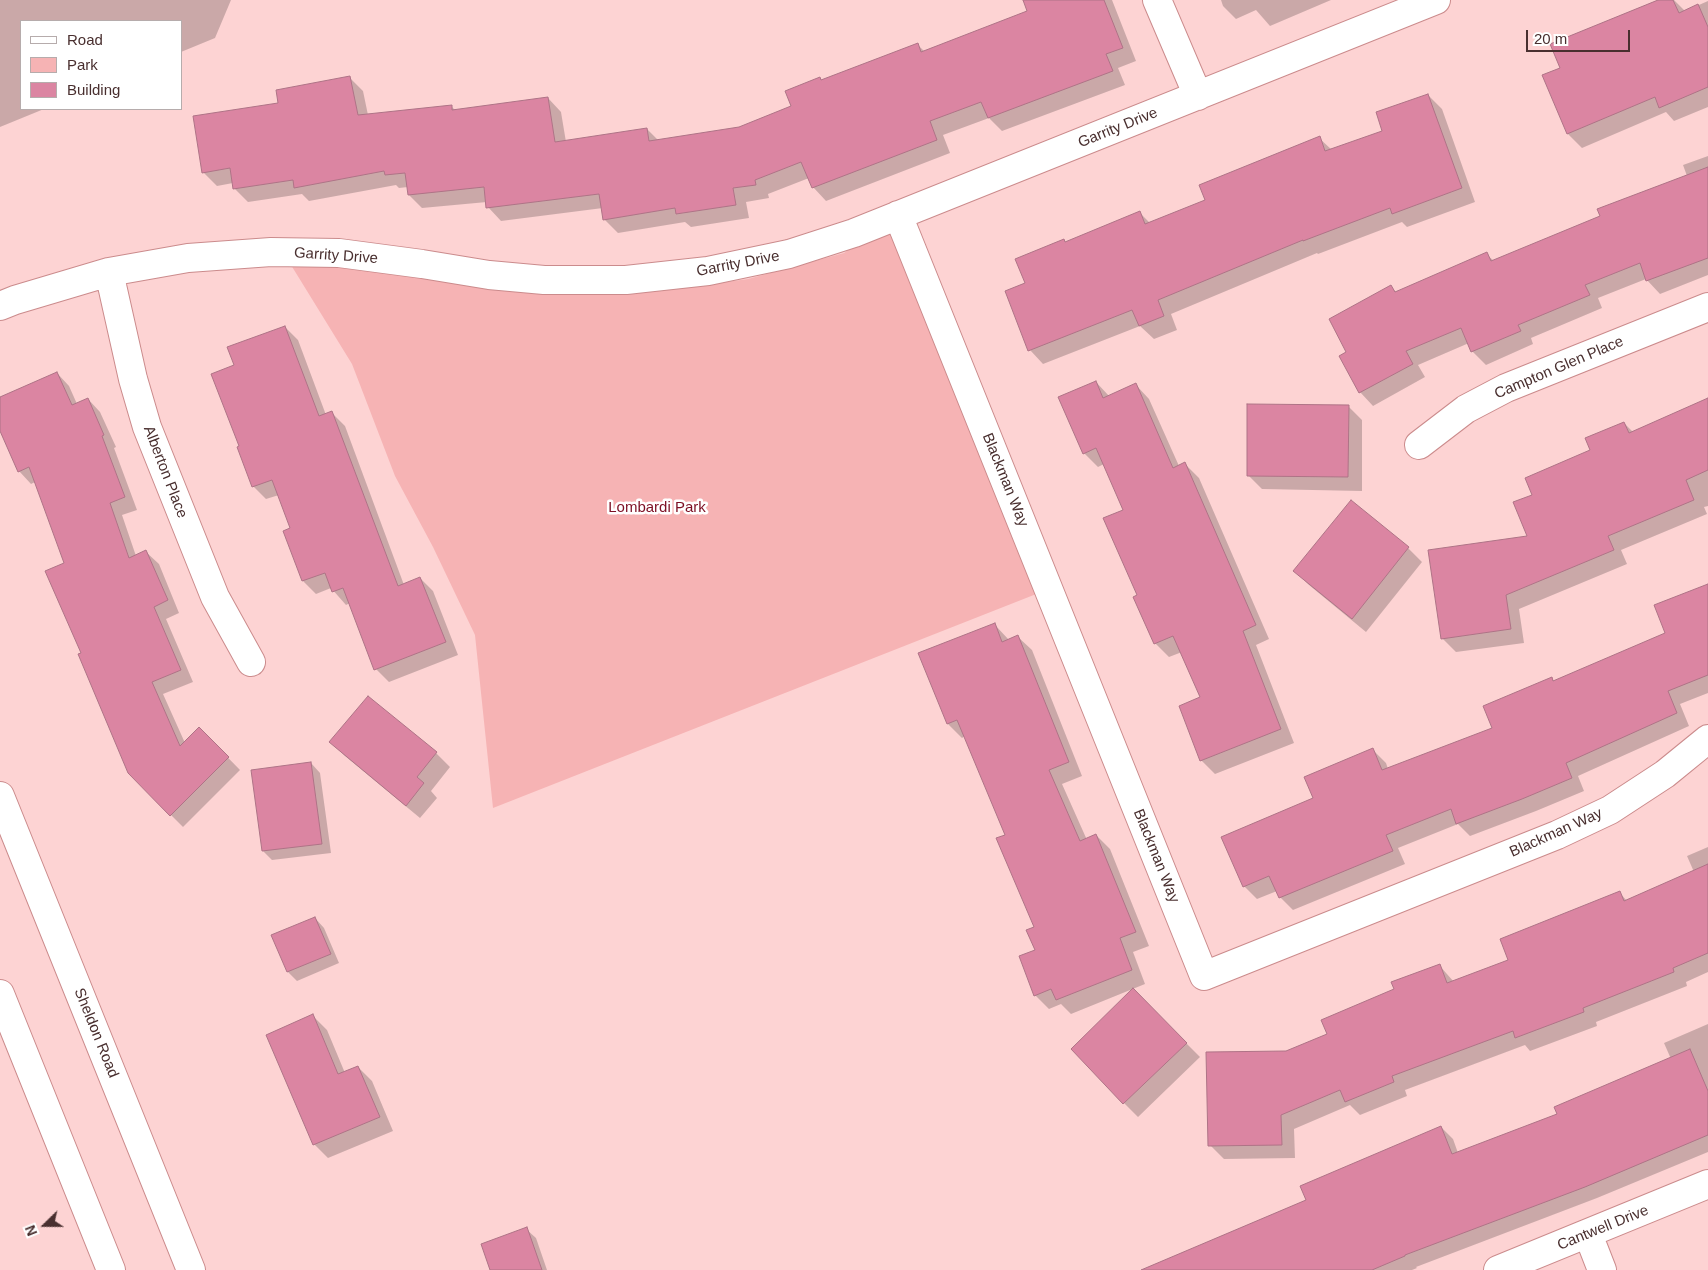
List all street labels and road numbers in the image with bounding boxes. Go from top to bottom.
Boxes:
street label: Garrity Drive [1076,104,1160,152]
street label: Garrity Drive [293,244,379,268]
street label: Garrity Drive [695,247,781,281]
street label: Campton Glen Place [1492,333,1626,403]
street label: Alberton Place [139,423,191,521]
street label: Blackman Way [978,431,1032,529]
street label: Blackman Way [1507,805,1605,861]
street label: Blackman Way [1129,807,1183,905]
street label: Sheldon Road [70,986,122,1080]
street label: Cantwell Drive [1555,1202,1651,1254]

